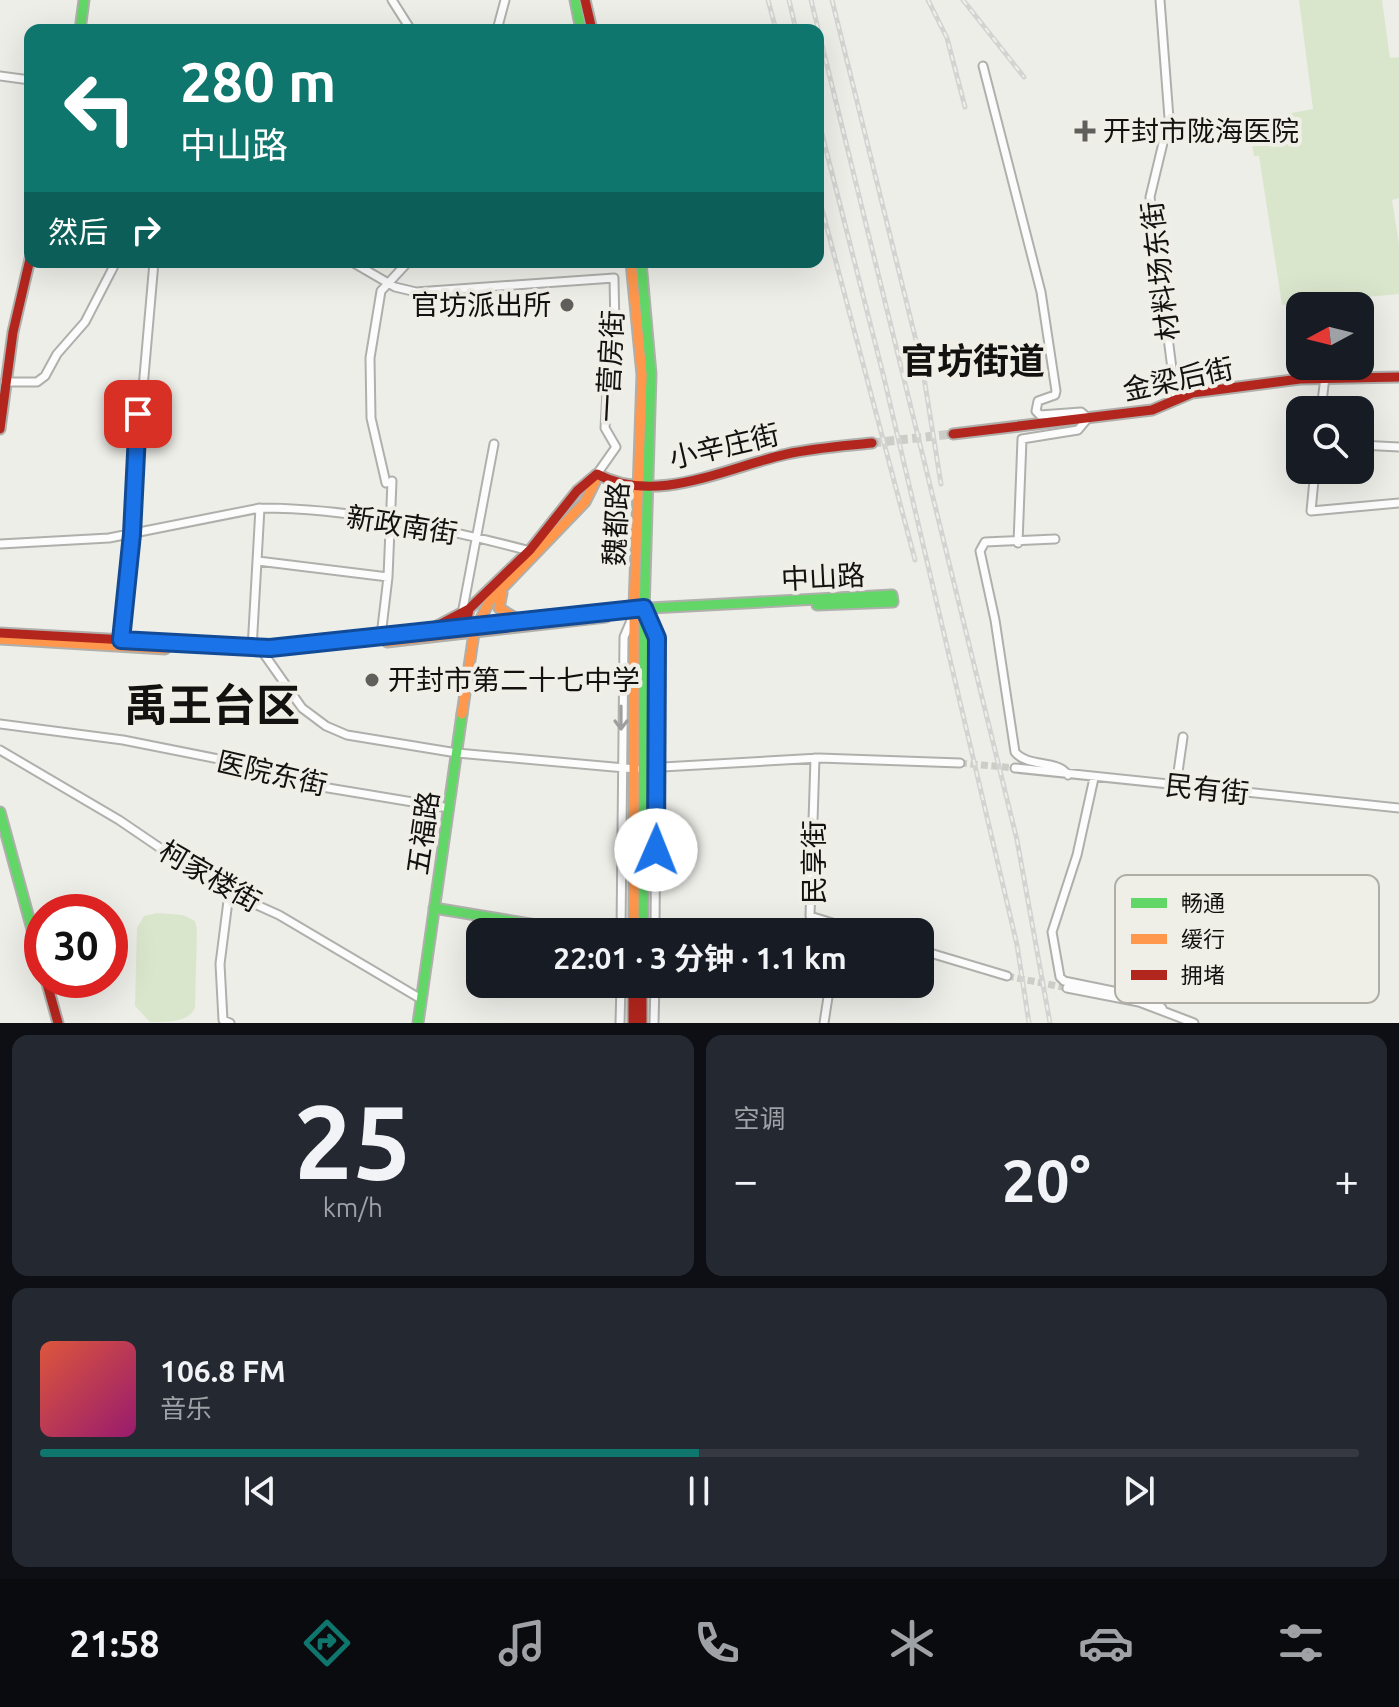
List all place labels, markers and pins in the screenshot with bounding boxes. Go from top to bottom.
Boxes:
place label: 开封市陇海医院 [1103,115,1299,146]
marker: 开封市陇海医院 [1074,120,1096,142]
place label: 官坊派出所 [411,289,551,320]
marker: 官坊派出所 [558,296,576,314]
pin [104,380,172,448]
place label: 开封市第二十七中学 [388,664,640,695]
marker: 开封市第二十七中学 [363,671,381,689]

